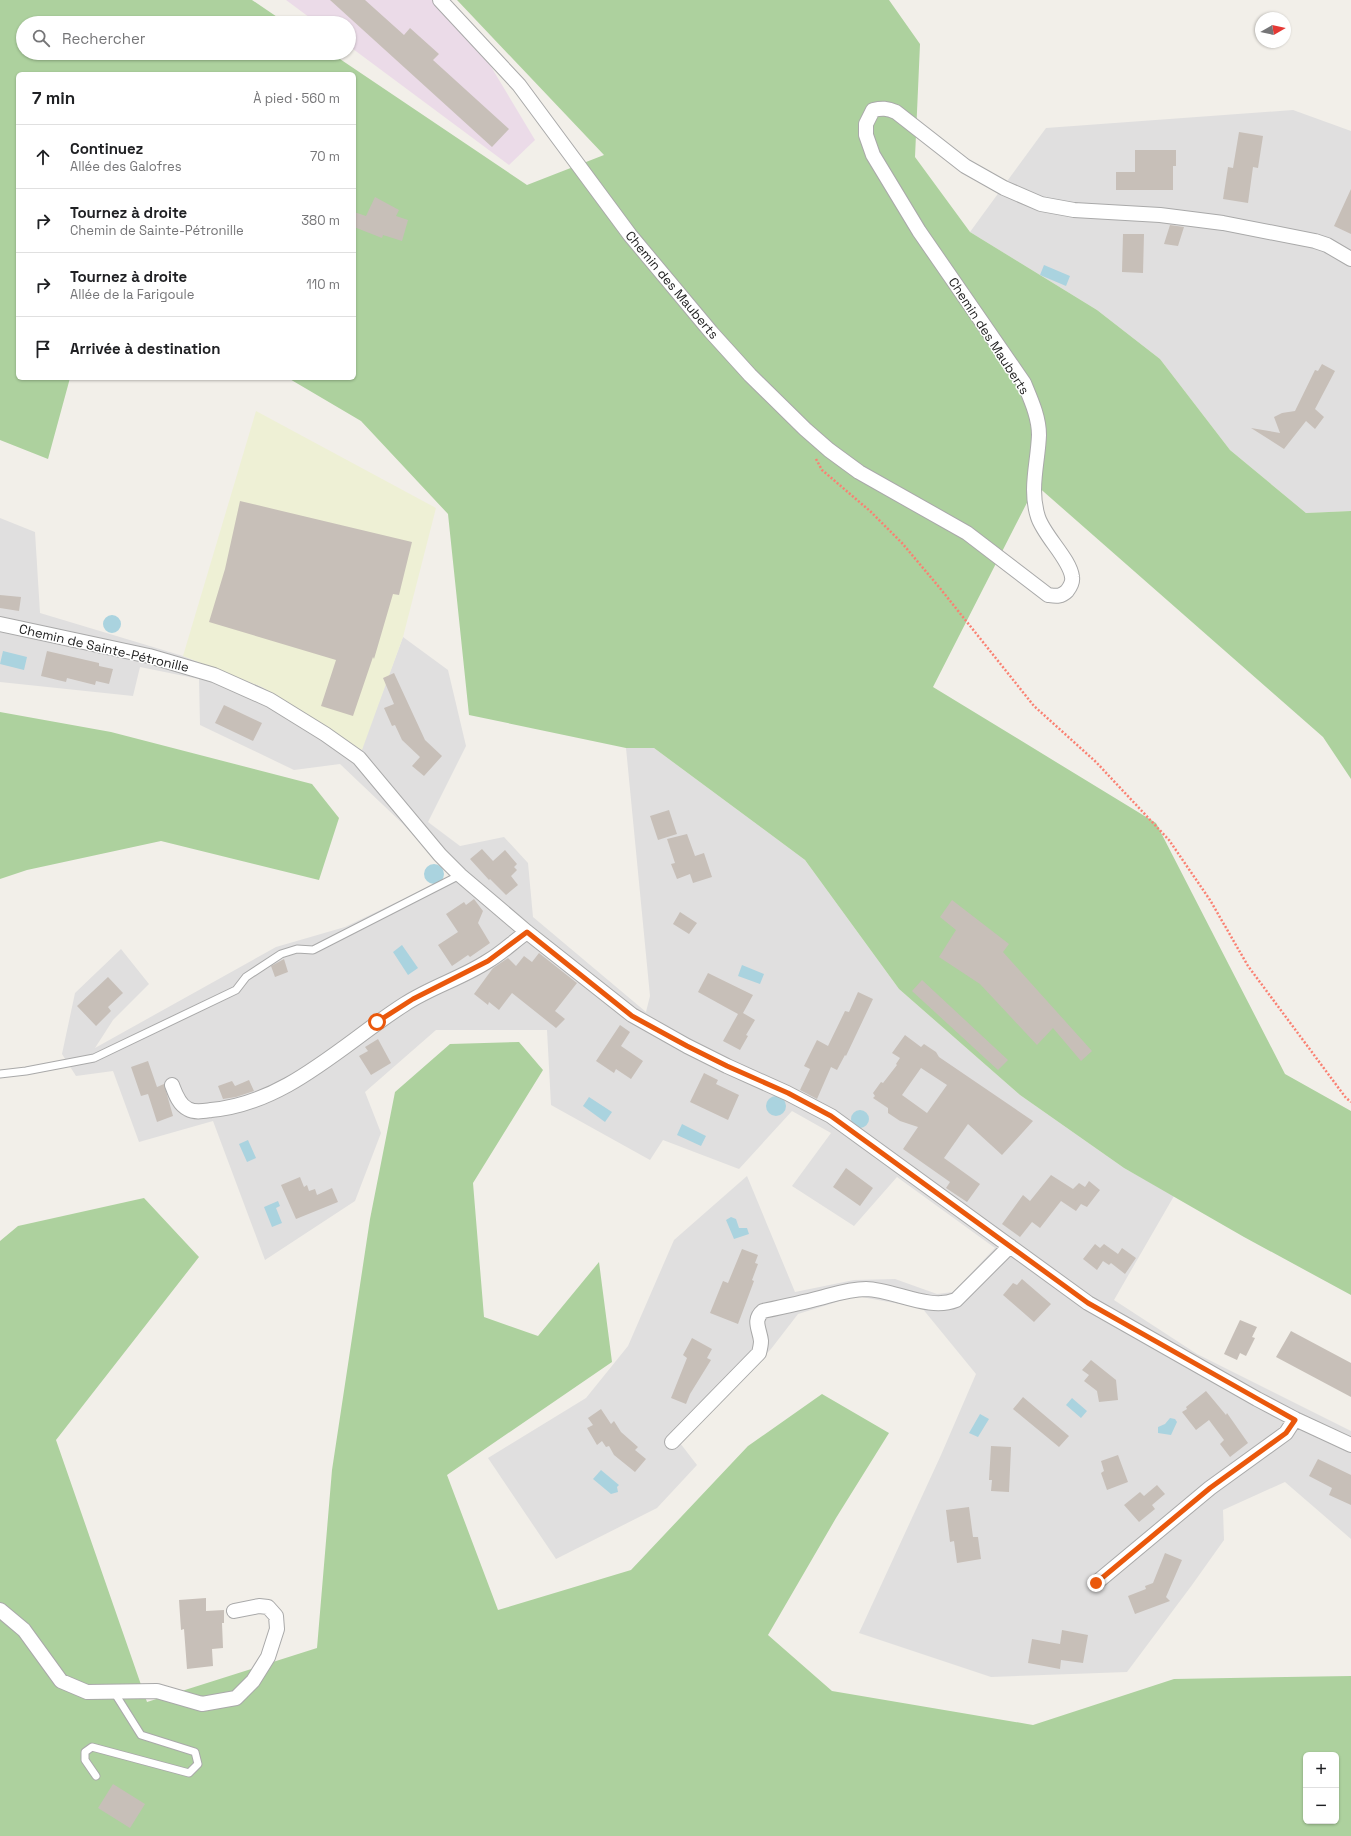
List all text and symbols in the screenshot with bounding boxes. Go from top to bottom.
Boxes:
north arrow [1255,12,1291,48]
search box [16,16,356,60]
icon: search [30,27,52,49]
text: Rechercher [62,29,145,48]
text: 7 min [32,87,75,109]
text: À pied · 560 m [253,90,340,107]
text: Continuez [70,139,143,158]
icon: ahead [32,146,54,168]
text: 70 m [310,148,340,165]
text: Allée des Galofres [70,158,182,175]
text: Tournez à droite [70,203,187,222]
icon: right [32,210,54,232]
text: 380 m [301,212,340,229]
text: Chemin de Sainte-Pétronille [70,222,244,239]
street label: Chemin des Mauberts [622,227,722,343]
text: Tournez à droite [70,267,187,286]
icon: right [32,274,54,296]
street label: Chemin des Mauberts [945,274,1033,398]
text: 110 m [306,276,340,293]
text: Allée de la Farigoule [70,286,194,303]
icon: arrive [32,338,54,360]
text: Arrivée à destination [70,339,220,358]
street label: Chemin de Sainte-Pétronille [17,620,191,676]
route start [368,1013,386,1031]
route end [1087,1574,1105,1592]
map controls [1303,1752,1339,1824]
button: + [1303,1752,1339,1788]
button: − [1303,1788,1339,1824]

